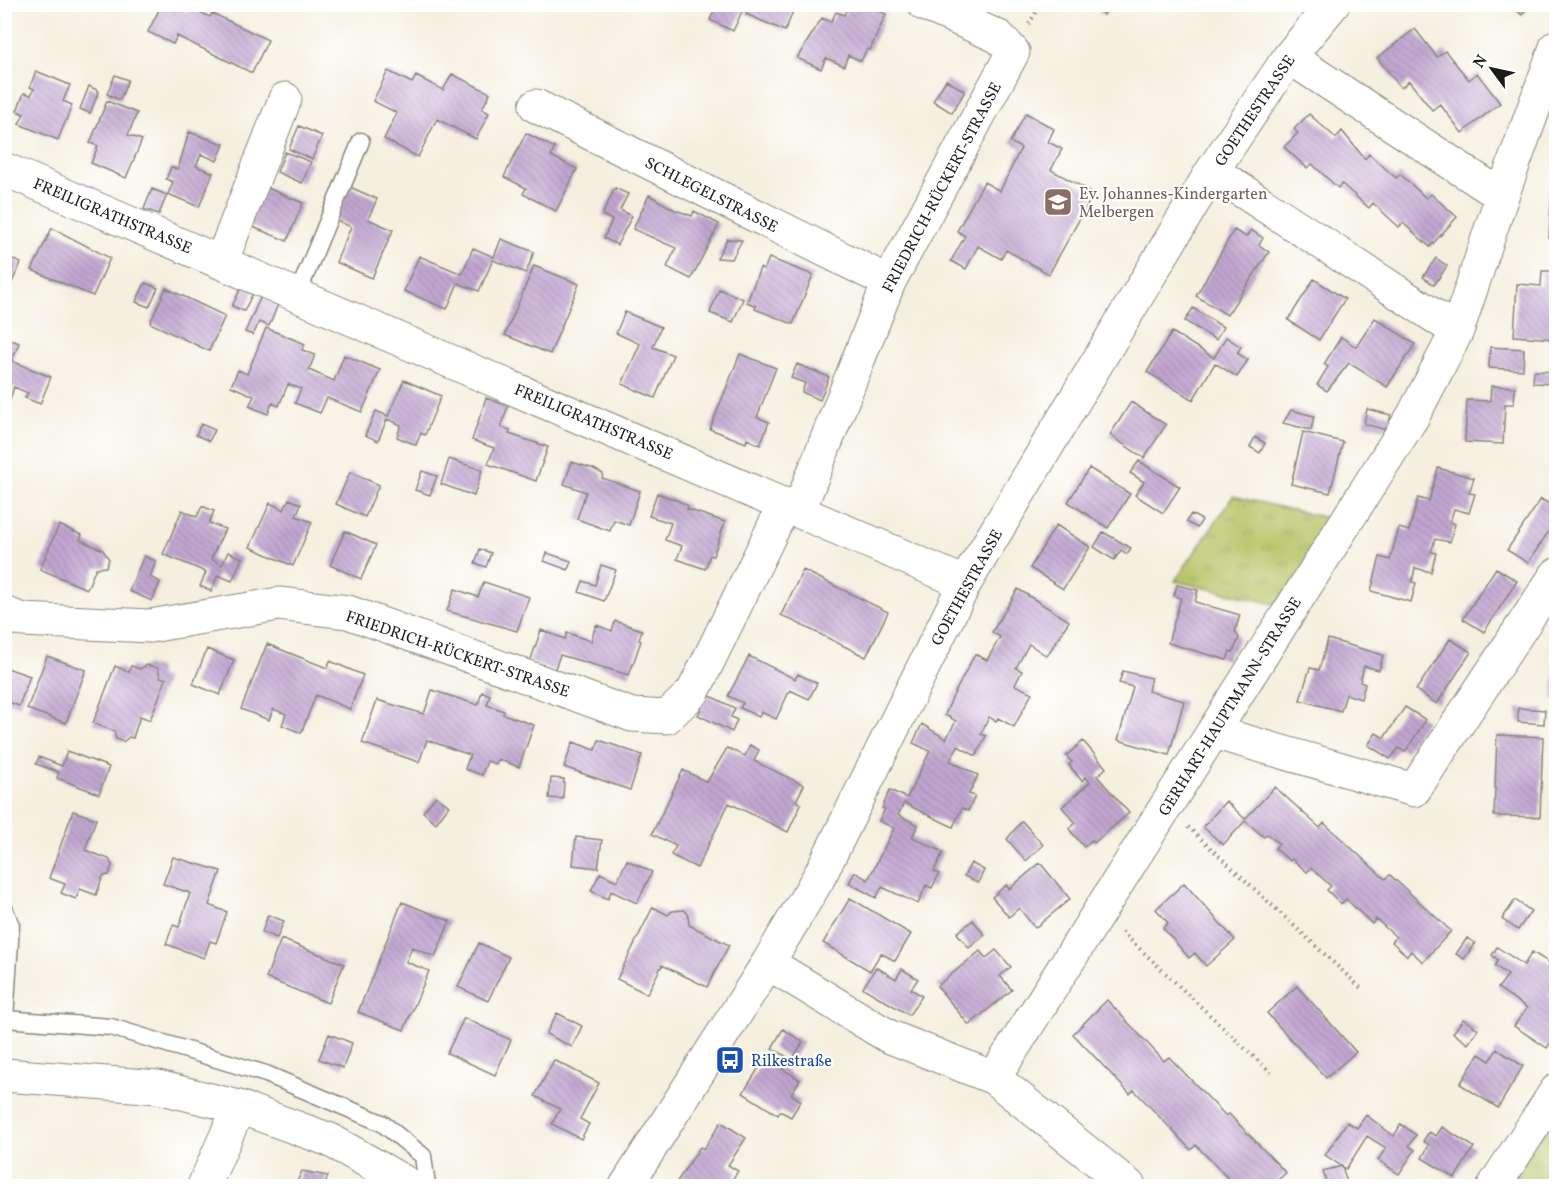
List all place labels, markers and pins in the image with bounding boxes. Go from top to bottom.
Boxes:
place label: Ev. Johannes-Kindergarten Melbergen [1079,184,1267,224]
school or university icon: Ev. Johannes-Kindergarten Melbergen [1042,186,1074,218]
bus stop icon: Rilkestraße [714,1044,746,1076]
place label: Rilkestraße [751,1051,832,1073]

